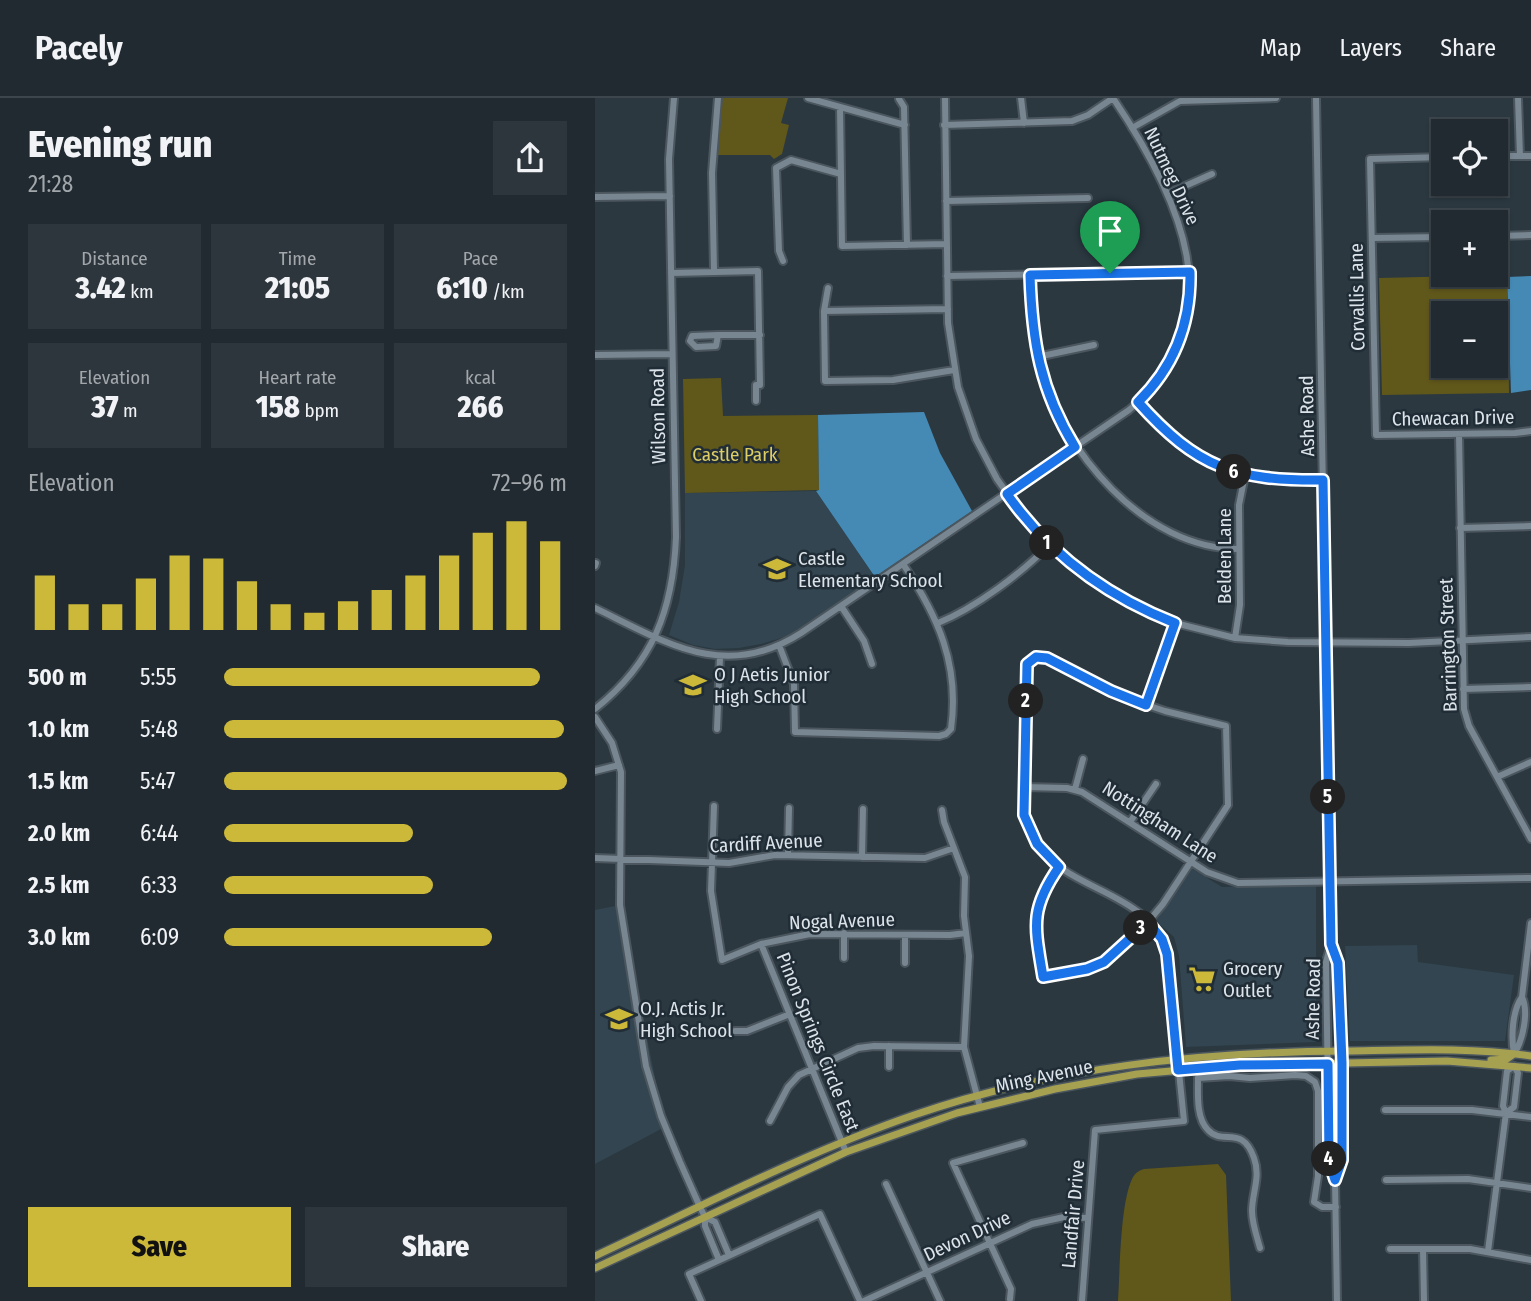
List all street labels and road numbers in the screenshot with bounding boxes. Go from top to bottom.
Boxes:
street label: Nutmeg Drive [1139,123,1205,229]
street label: Corvallis Lane [1345,243,1369,351]
street label: Wilson Road [646,368,670,464]
street label: Ashe Road [1295,375,1319,457]
street label: Chewacan Drive [1392,405,1514,431]
street label: Belden Lane [1213,508,1236,604]
street label: Barrington Street [1434,577,1462,712]
street label: Nottingham Lane [1098,776,1222,868]
street label: Cardiff Avenue [709,829,823,857]
street label: Nogal Avenue [789,908,895,934]
street label: Pinon Springs Circle East [772,949,865,1136]
street label: Ashe Road [1301,958,1325,1040]
street label: Ming Avenue [993,1054,1095,1098]
street label: Landfair Drive [1057,1159,1089,1269]
street label: Devon Drive [920,1206,1014,1266]

